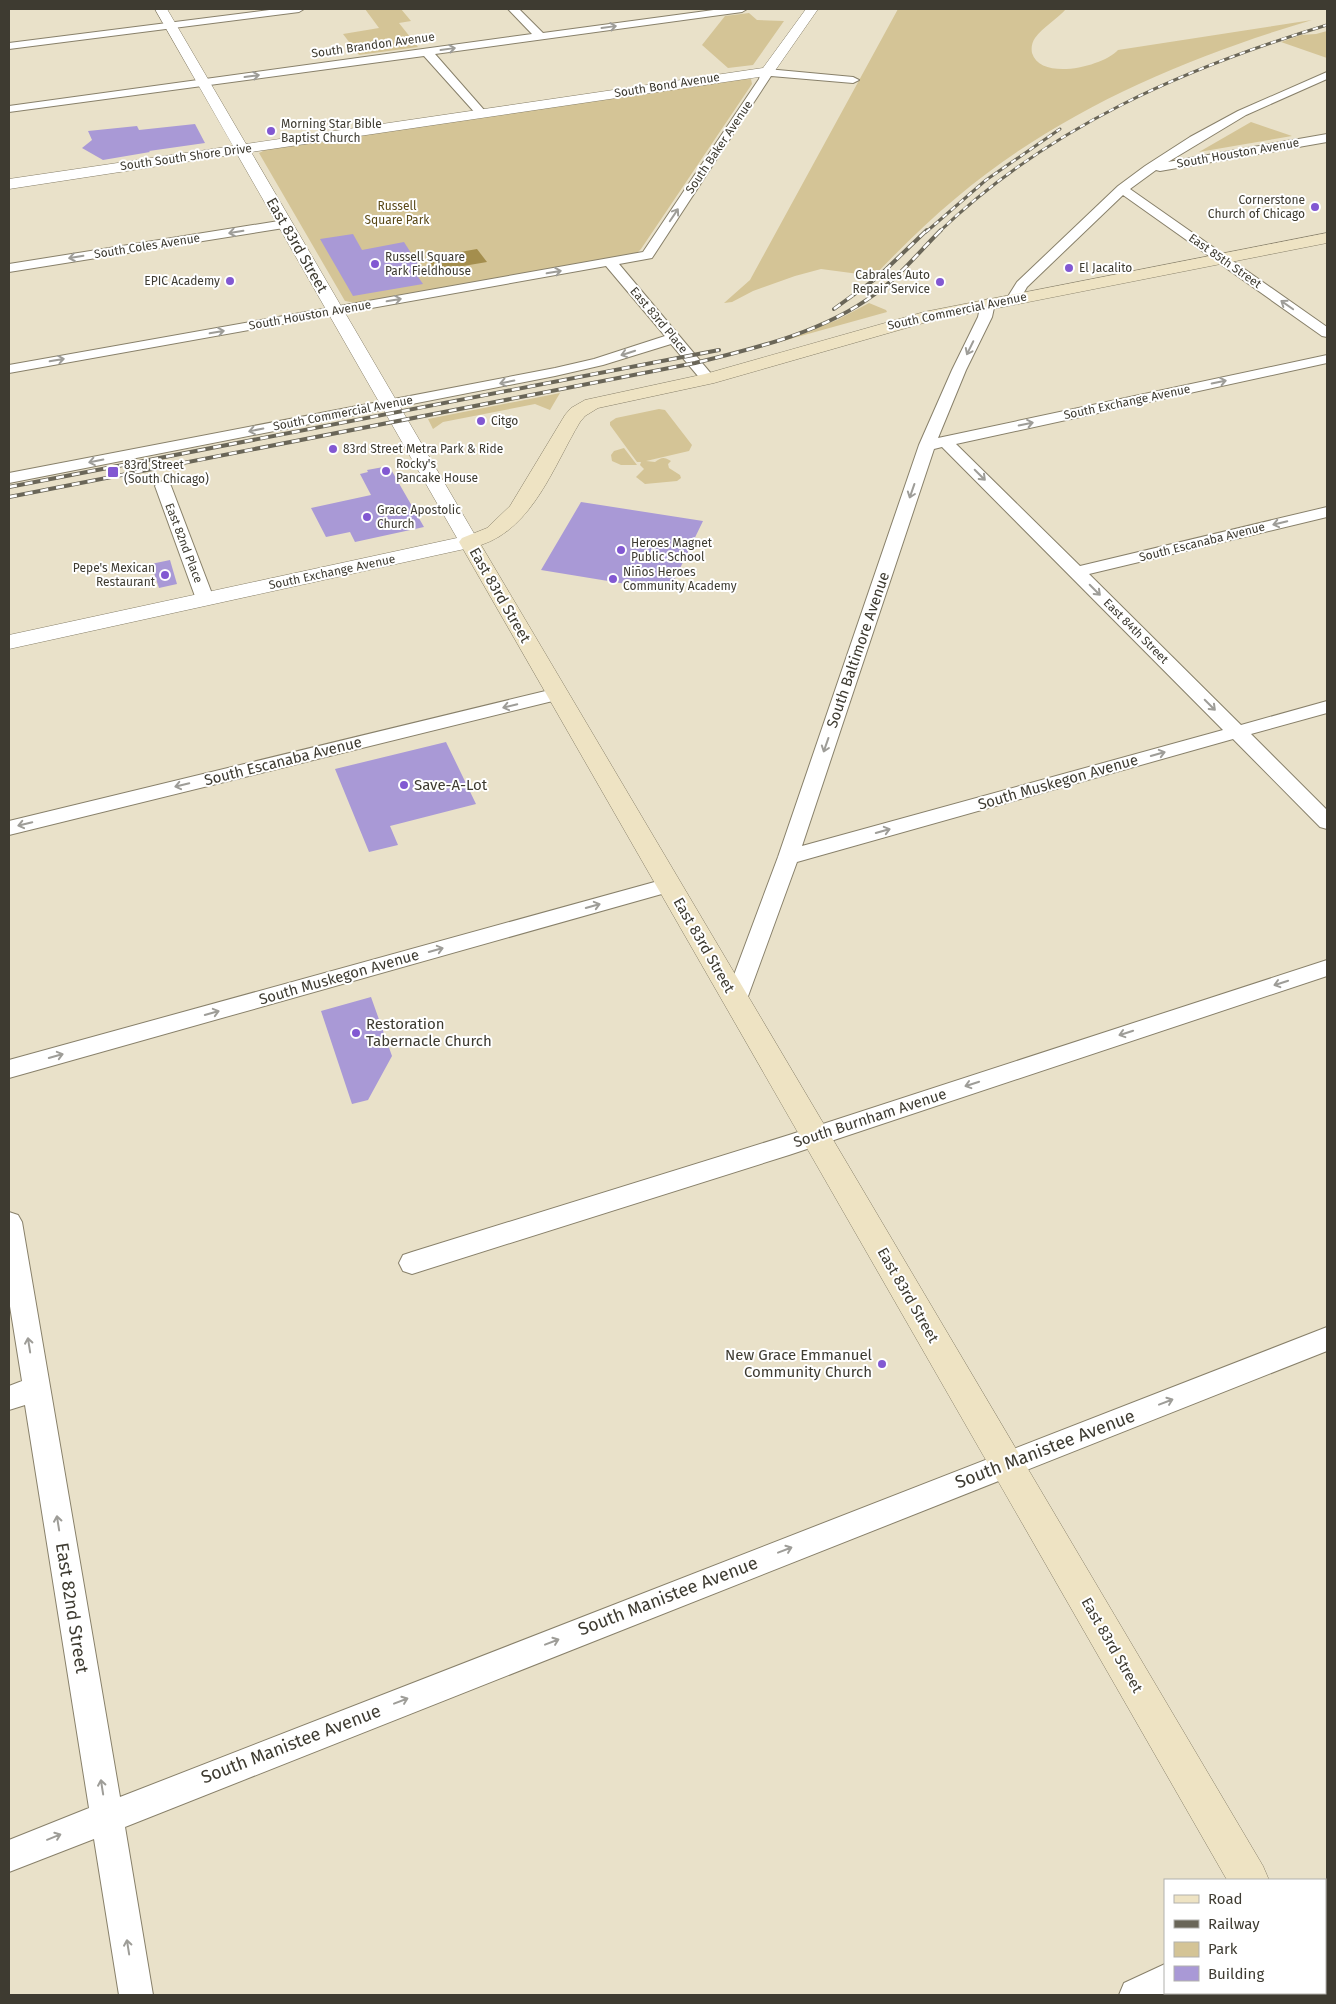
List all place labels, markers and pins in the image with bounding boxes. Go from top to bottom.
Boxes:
place label: Morning Star Bible Baptist Church [281,117,382,145]
marker: Morning Star Bible Baptist Church [265,125,277,137]
place label: Cornerstone Church of Chicago [1208,193,1305,221]
marker: Cornerstone Church of Chicago [1309,201,1321,213]
place label: Russell Square Park Fieldhouse [385,250,471,278]
marker: Russell Square Park Fieldhouse [369,258,381,270]
place label: El Jacalito [1079,261,1132,275]
marker: El Jacalito [1063,262,1075,274]
place label: Cabrales Auto Repair Service [853,268,930,296]
place label: EPIC Academy [144,274,220,288]
marker: EPIC Academy [224,275,236,287]
marker: Cabrales Auto Repair Service [934,276,946,288]
place label: Citgo [491,414,518,428]
marker: Citgo [475,415,487,427]
place label: 83rd Street Metra Park & Ride [343,442,503,456]
marker: 83rd Street Metra Park & Ride [327,443,339,455]
place label: Rocky's Pancake House [396,457,478,485]
place label: 83rd Street (South Chicago) [124,458,209,486]
marker: 83rd Street (South Chicago) [106,465,120,479]
marker: Rocky's Pancake House [380,465,392,477]
place label: Grace Apostolic Church [377,503,461,531]
marker: Grace Apostolic Church [361,511,373,523]
place label: Heroes Magnet Public School [631,536,713,564]
marker: Heroes Magnet Public School [615,544,627,556]
place label: Pepe's Mexican Restaurant [73,561,156,589]
place label: Niños Heroes Community Academy [623,565,737,593]
marker: Pepe's Mexican Restaurant [159,569,171,581]
marker: Niños Heroes Community Academy [607,573,619,585]
place label: Save-A-Lot [414,776,488,794]
marker: Save-A-Lot [398,779,410,791]
place label: Restoration Tabernacle Church [366,1015,492,1050]
marker: Restoration Tabernacle Church [350,1027,362,1039]
place label: New Grace Emmanuel Community Church [725,1346,873,1381]
marker: New Grace Emmanuel Community Church [876,1358,888,1370]

